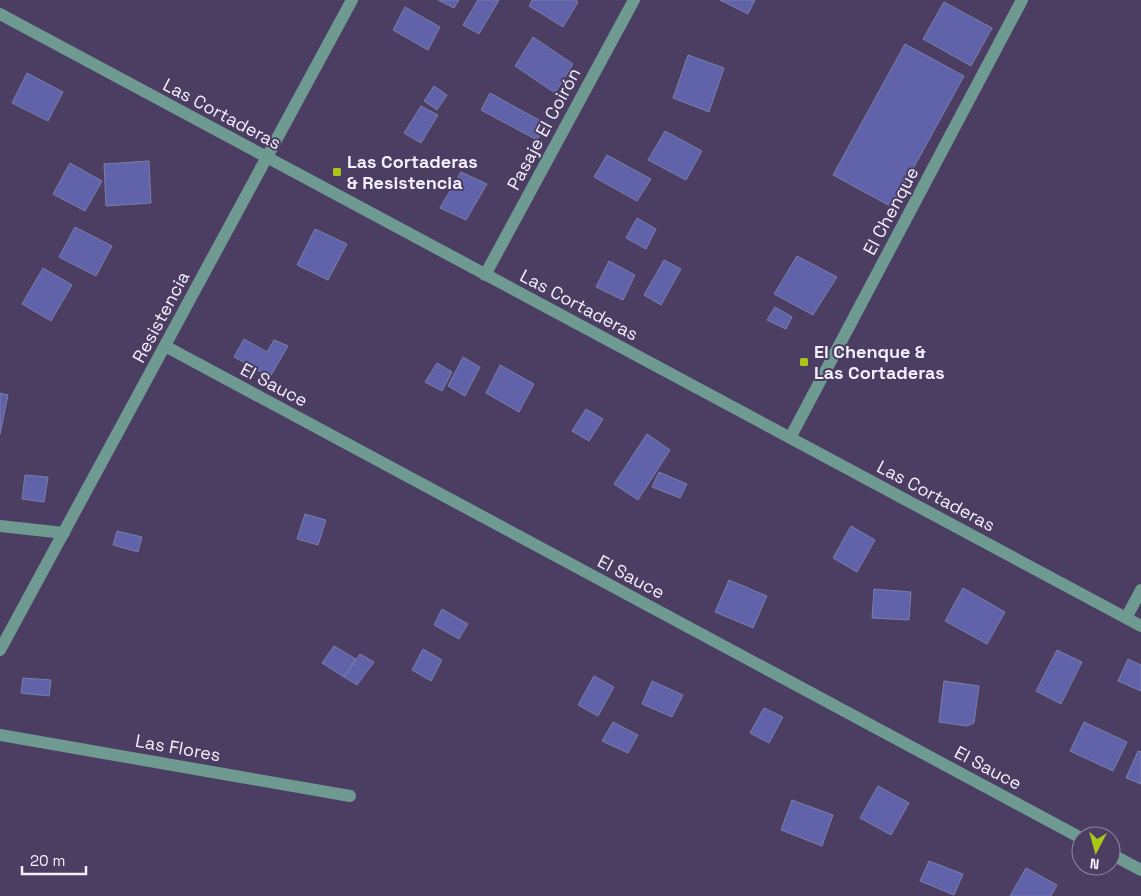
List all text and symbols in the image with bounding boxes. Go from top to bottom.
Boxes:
street label: Pasaje El Coirón [502,64,585,194]
street label: Las Cortaderas [159,73,285,154]
place label: Las Cortaderas & Resistencia [347,150,478,194]
street label: El Chenque [858,163,923,259]
marker: Las Cortaderas & Resistencia [331,166,343,178]
street label: Las Cortaderas [516,264,642,345]
street label: Resistencia [127,267,194,366]
place label: El Chenque & Las Cortaderas [814,340,945,384]
marker: El Chenque & Las Cortaderas [798,356,810,368]
street label: El Sauce [237,357,312,412]
street label: Las Cortaderas [873,455,999,536]
street label: El Sauce [594,549,669,604]
street label: Las Flores [134,729,222,766]
street label: El Sauce [951,740,1026,795]
north arrow [1071,826,1121,876]
scale bar [22,844,86,876]
text: 20 m [30,851,65,870]
text: N [1089,854,1100,873]

